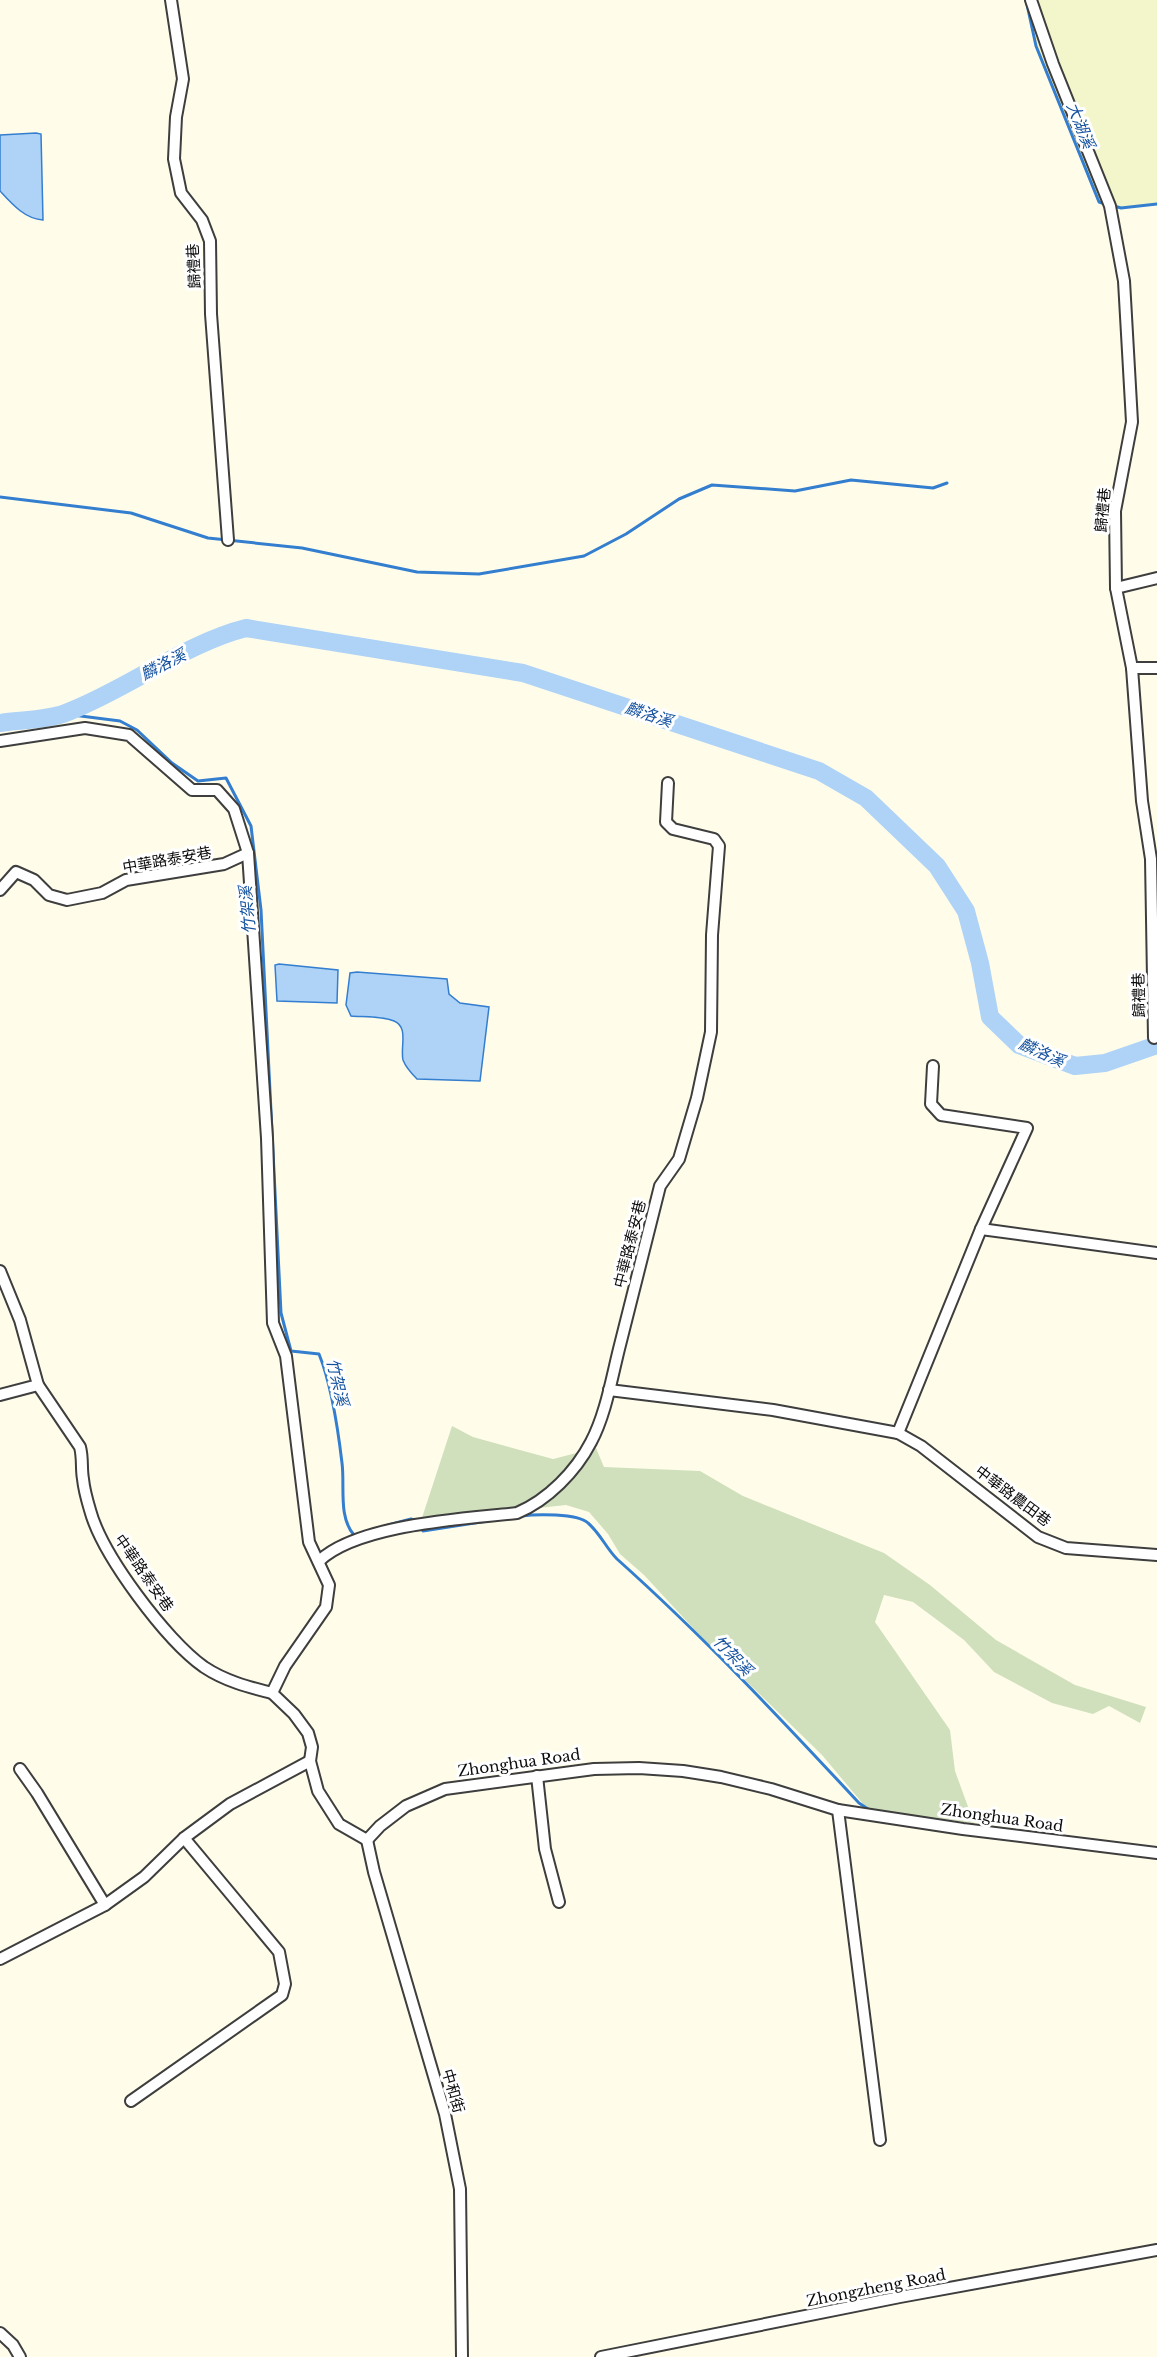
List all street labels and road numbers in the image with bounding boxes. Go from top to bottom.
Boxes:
street label: 歸禮巷 [183,243,204,289]
street label: 歸禮巷 [1091,487,1114,533]
street label: 中華路泰安巷 [121,842,213,877]
street label: 歸禮巷 [1129,972,1148,1018]
street label: 中華路泰安巷 [609,1198,650,1290]
street label: 中華路農田巷 [972,1461,1055,1530]
street label: 中華路泰安巷 [111,1530,178,1615]
street label: Zhonghua Road [456,1744,582,1781]
street label: Zhonghua Road [939,1799,1065,1836]
street label: 中和街 [438,2067,469,2115]
street label: Zhongzheng Road [805,2265,947,2310]

